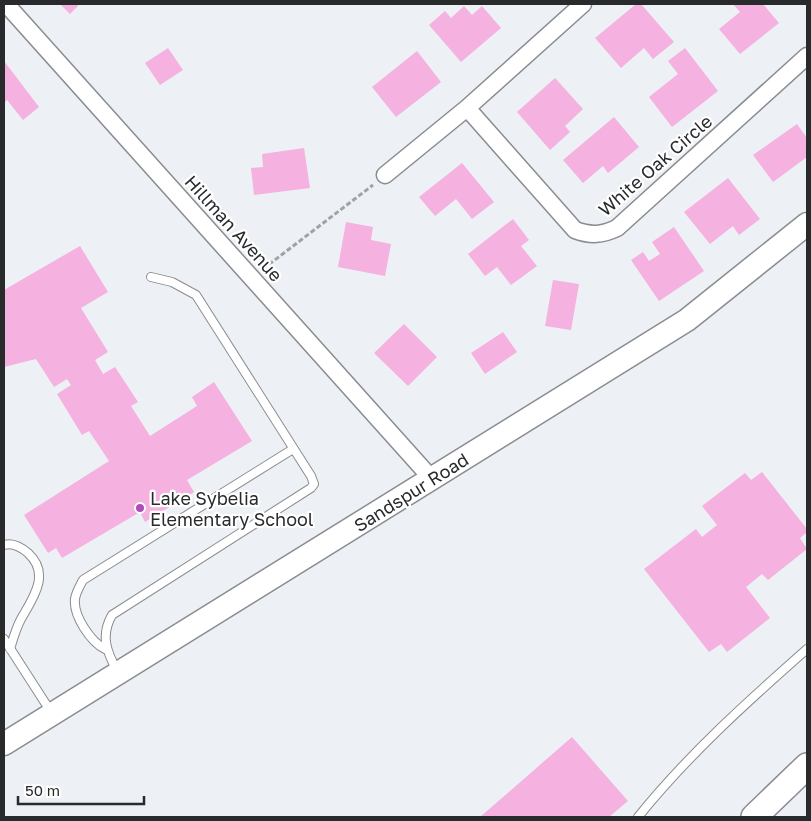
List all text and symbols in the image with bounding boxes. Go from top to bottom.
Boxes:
street label: White Oak Circle [594,110,716,220]
street label: Hillman Avenue [181,170,287,286]
street label: Sandspur Road [350,448,472,536]
place label: Lake Sybelia Elementary School [150,487,314,530]
marker: Lake Sybelia Elementary School [134,502,146,514]
scale bar [18,774,144,806]
text: 50 m [25,781,60,799]

